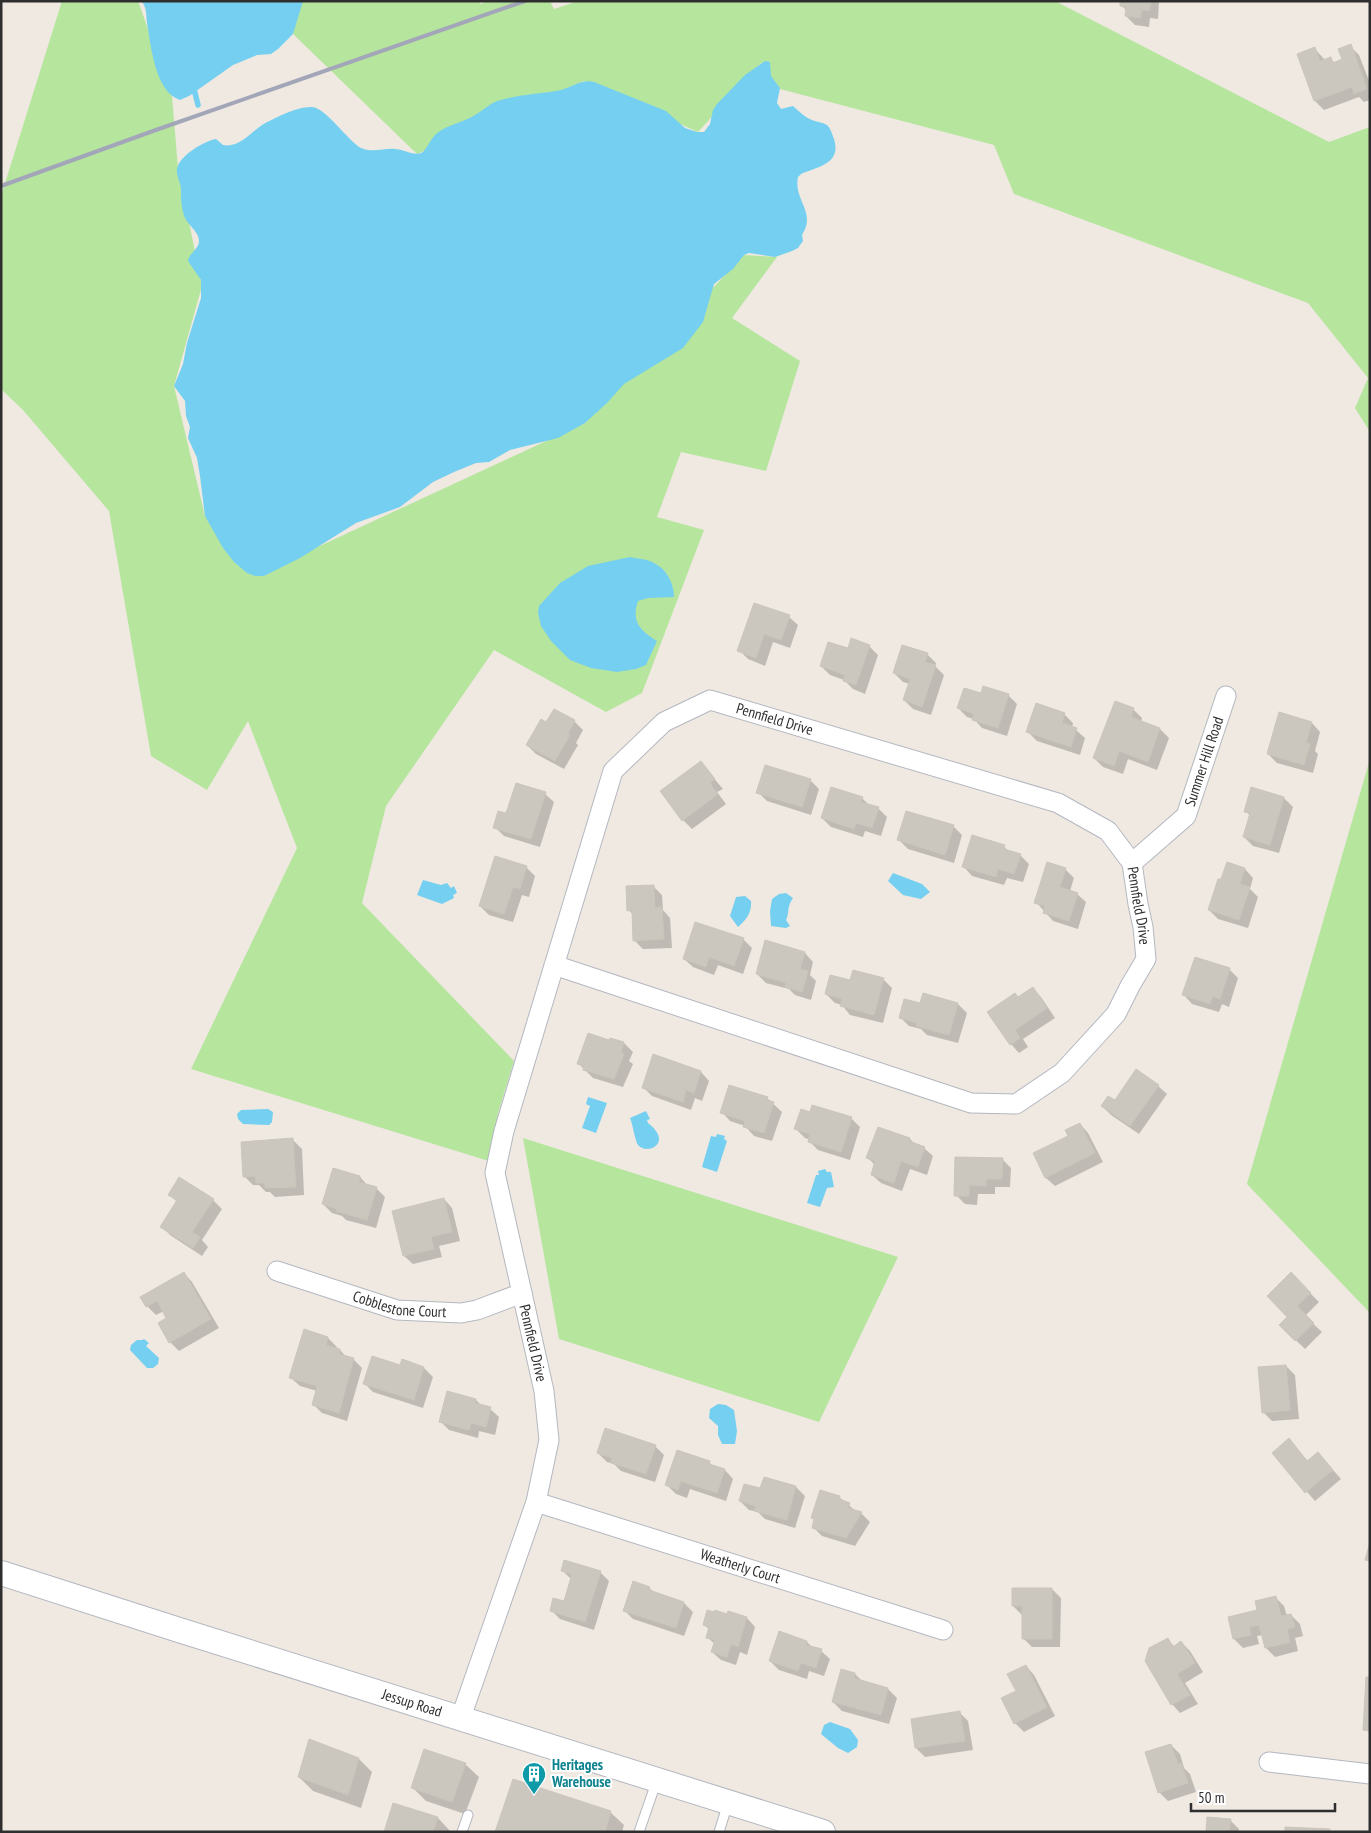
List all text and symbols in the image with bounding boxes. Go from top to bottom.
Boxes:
street label: Pennfield Drive [734,698,815,739]
street label: Summer Hill Road [1180,714,1227,809]
street label: Pennfield Drive [1124,865,1155,946]
street label: Cobblestone Court [351,1286,447,1321]
street label: Pennfield Drive [515,1302,552,1383]
street label: Weatherly Court [698,1544,783,1587]
street label: Jessup Road [379,1684,444,1721]
place label: Heritages Warehouse [551,1755,611,1791]
building icon: Heritages Warehouse [521,1761,547,1795]
scale bar [1191,1780,1335,1812]
text: 50 m [1198,1788,1224,1807]

